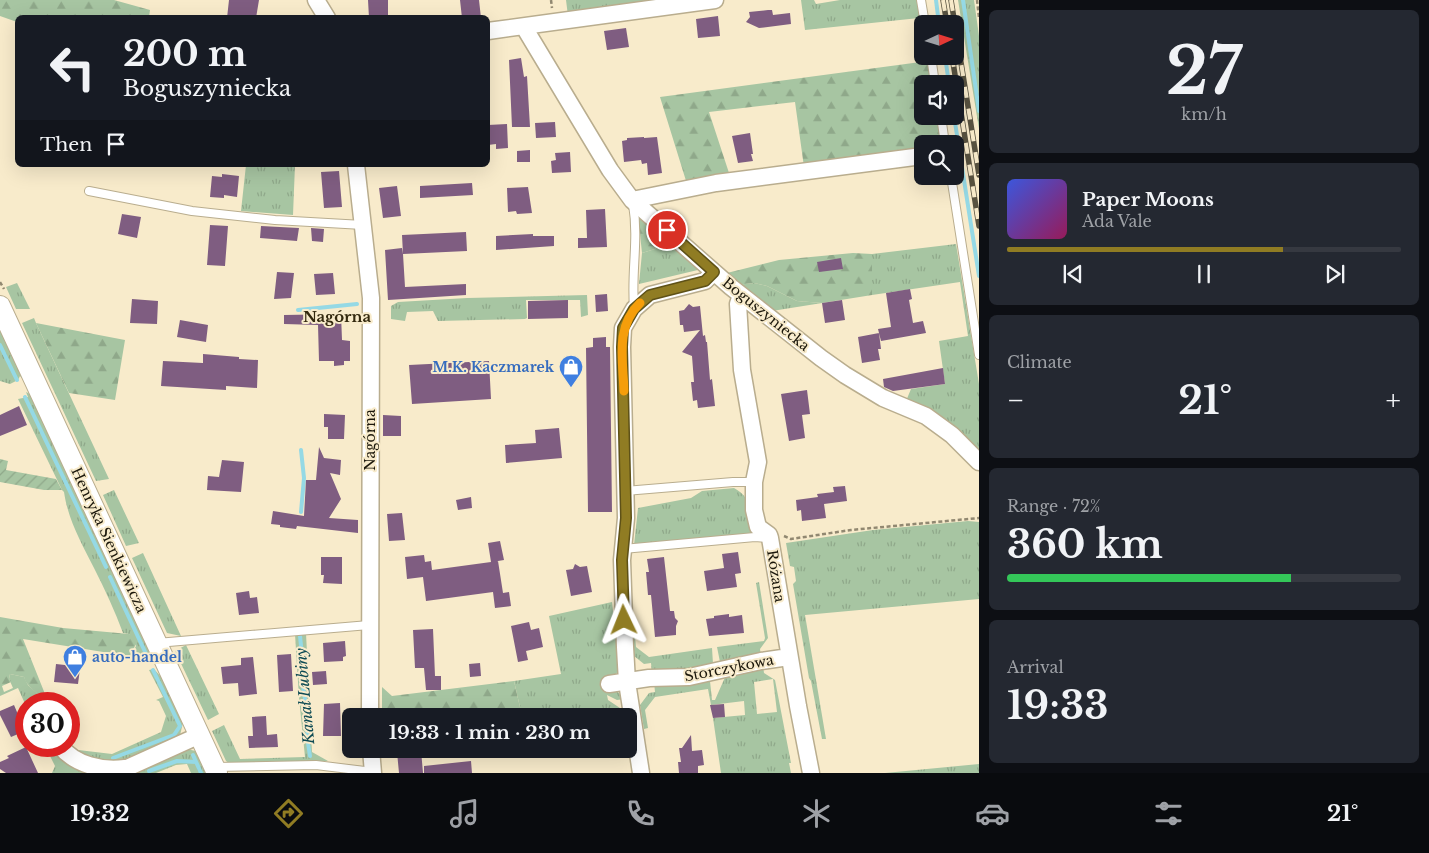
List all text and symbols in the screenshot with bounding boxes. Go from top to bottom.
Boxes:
north arrow [914,15,964,65]
map controls [914,15,964,185]
text: 27 [1166,31,1242,112]
text: 200 m [123,32,247,75]
icon: left [40,35,105,100]
text: Boguszyniecka [123,75,291,102]
button: sound [914,75,964,125]
text: km/h [1181,104,1227,124]
icon: arrive [102,130,130,158]
text: Then [40,133,92,156]
button: search [914,135,964,185]
text: Paper Moons [1082,188,1214,211]
pin [646,209,688,251]
text: Ada Vale [1082,211,1152,231]
icon: arrive [653,216,681,244]
icon: previous [1059,260,1087,288]
icon: pause [1190,260,1218,288]
icon: next [1321,260,1349,288]
street label: Boguszyniecka [719,273,813,355]
district label: Nagórna [303,307,371,326]
text: Climate [1007,352,1072,372]
shop icon: M.K. Kaczmarek [558,354,584,388]
place label: M.K. Kaczmarek [432,358,555,376]
text: 21° [1178,377,1232,424]
text: − [1007,383,1025,418]
text: + [1386,383,1401,418]
street label: Nagórna [361,409,379,471]
street label: Henryka Sienkiewicza [67,464,151,616]
text: Range · 72% [1007,496,1101,516]
text: 360 km [1007,521,1163,568]
street label: Różana [763,548,789,604]
position arrow [597,593,649,645]
shop icon: auto-handel [62,644,88,678]
water label: Kanał Lubiny [291,647,318,746]
place label: auto-handel [92,648,182,666]
street label: Storczykowa [683,650,775,685]
text: Arrival [1007,657,1064,677]
text: 19:33 [1007,682,1108,729]
speed limit sign: 30 [15,692,80,757]
text: 19:33 · 1 min · 230 m [389,721,590,744]
icon: directions [271,796,306,831]
icon: music [447,796,482,831]
icon: phone [623,796,658,831]
icon: climate [799,796,834,831]
icon: car [975,796,1010,831]
icon: filters [1151,796,1186,831]
text: 19:32 [71,800,130,827]
text: 21° [1327,800,1358,827]

